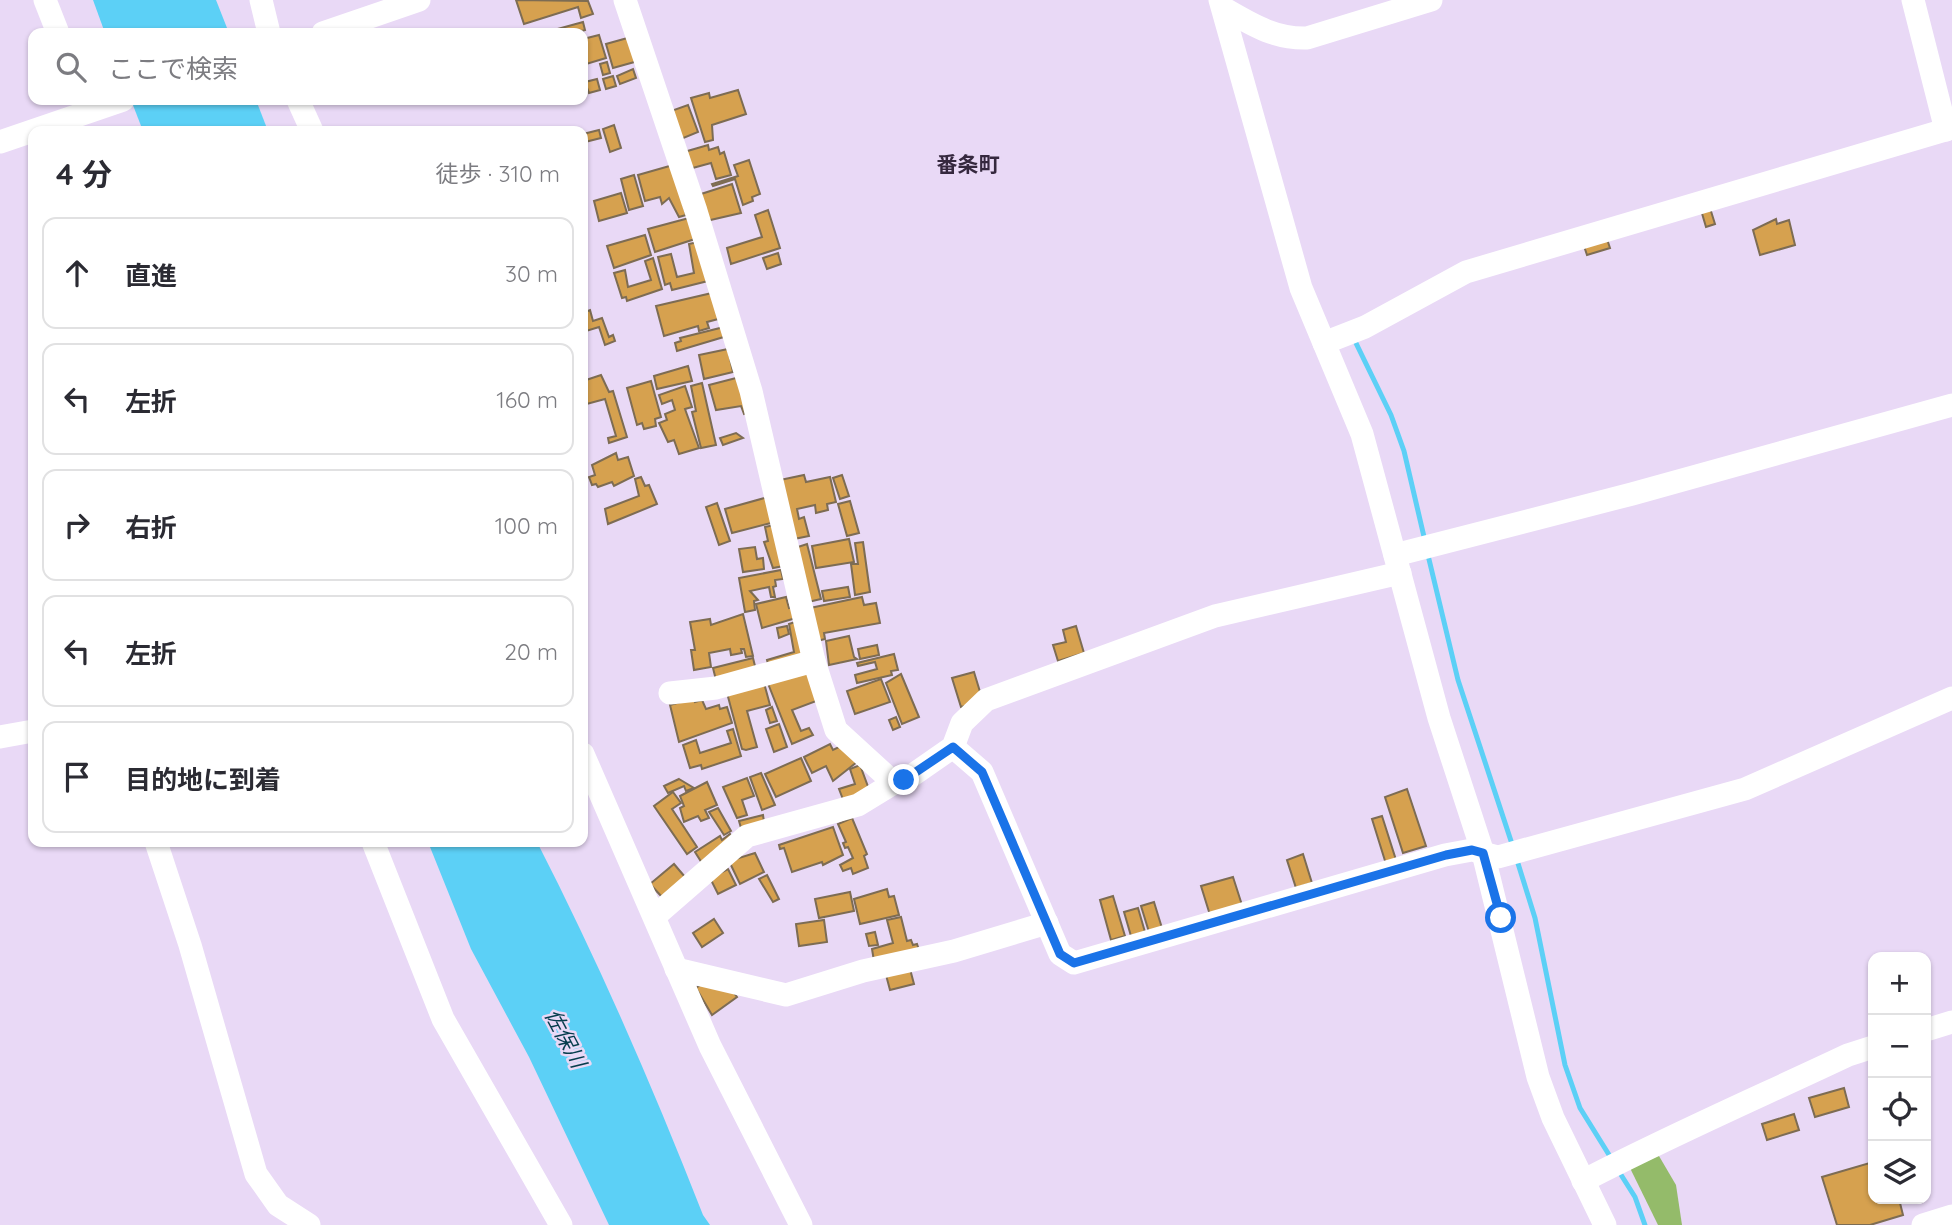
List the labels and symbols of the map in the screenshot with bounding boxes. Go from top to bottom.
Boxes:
district label: 番条町 [937,151,1000,177]
route end [888,764,919,795]
route start [1485,902,1516,933]
water label: 佐保川 [540,1004,593,1074]

